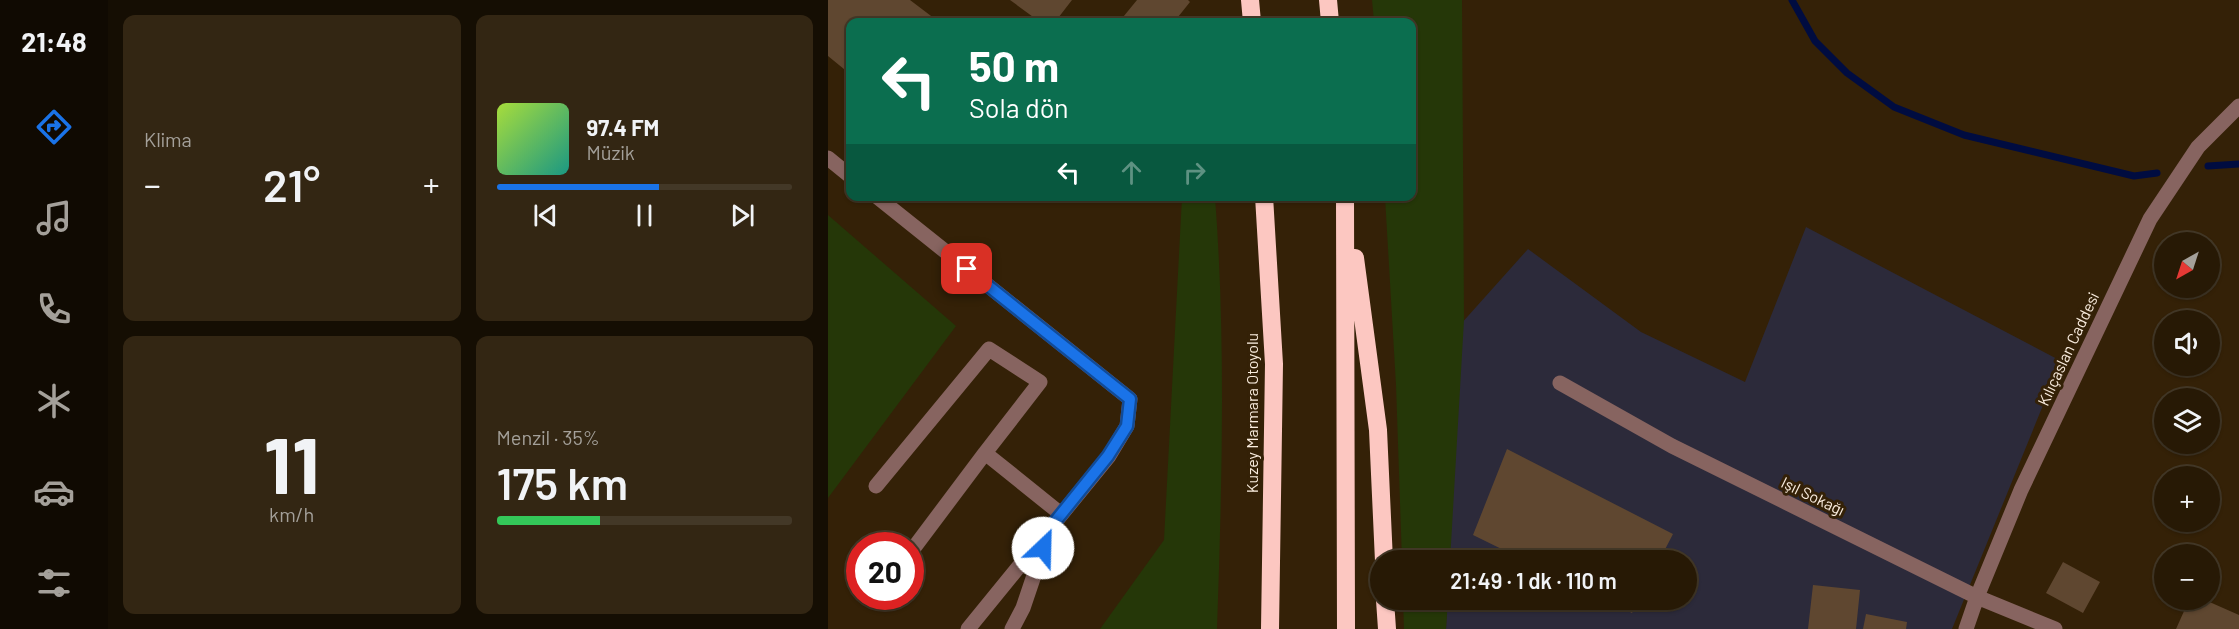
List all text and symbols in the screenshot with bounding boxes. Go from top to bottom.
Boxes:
text: 21:48 [21,25,87,57]
text: 50 m [969,40,1059,90]
icon: left [870,42,948,120]
text: Sola dön [969,91,1069,123]
icon: directions [33,106,75,148]
text: 97.4 FM [587,114,659,140]
text: Klima [144,127,192,151]
text: Müzik [587,140,635,164]
icon: left [1052,156,1085,189]
icon: ahead [1115,156,1148,189]
icon: right [1178,156,1211,189]
text: 21° [263,157,320,211]
text: − [144,164,161,204]
text: + [423,164,439,204]
icon: music [33,197,75,239]
icon: previous [529,199,562,232]
icon: pause [628,199,661,232]
icon: next [726,199,759,232]
north arrow [2154,232,2220,298]
map controls [2154,232,2220,610]
pin [941,243,992,294]
icon: arrive [950,252,983,285]
icon: phone [33,288,75,330]
street label: Kılıçaslan Caddesi [2033,289,2102,408]
button: sound [2154,310,2220,376]
street label: Kuzey Marmara Otoyolu [1242,333,1261,493]
icon: climate [33,380,75,422]
button: layers [2154,388,2220,454]
text: 11 [264,416,320,510]
text: Menzil · 35% [497,425,600,449]
text: 175 km [497,455,628,509]
button: + [2154,466,2220,532]
icon: car [33,471,75,513]
street label: Işıl Sokağı [1778,472,1848,519]
text: km/h [269,502,314,526]
position arrow [1011,516,1075,580]
speed limit sign: 20 [846,532,924,610]
button: − [2154,544,2220,610]
icon: filters [33,562,75,604]
text: 21:49 · 1 dk · 110 m [1450,567,1617,593]

